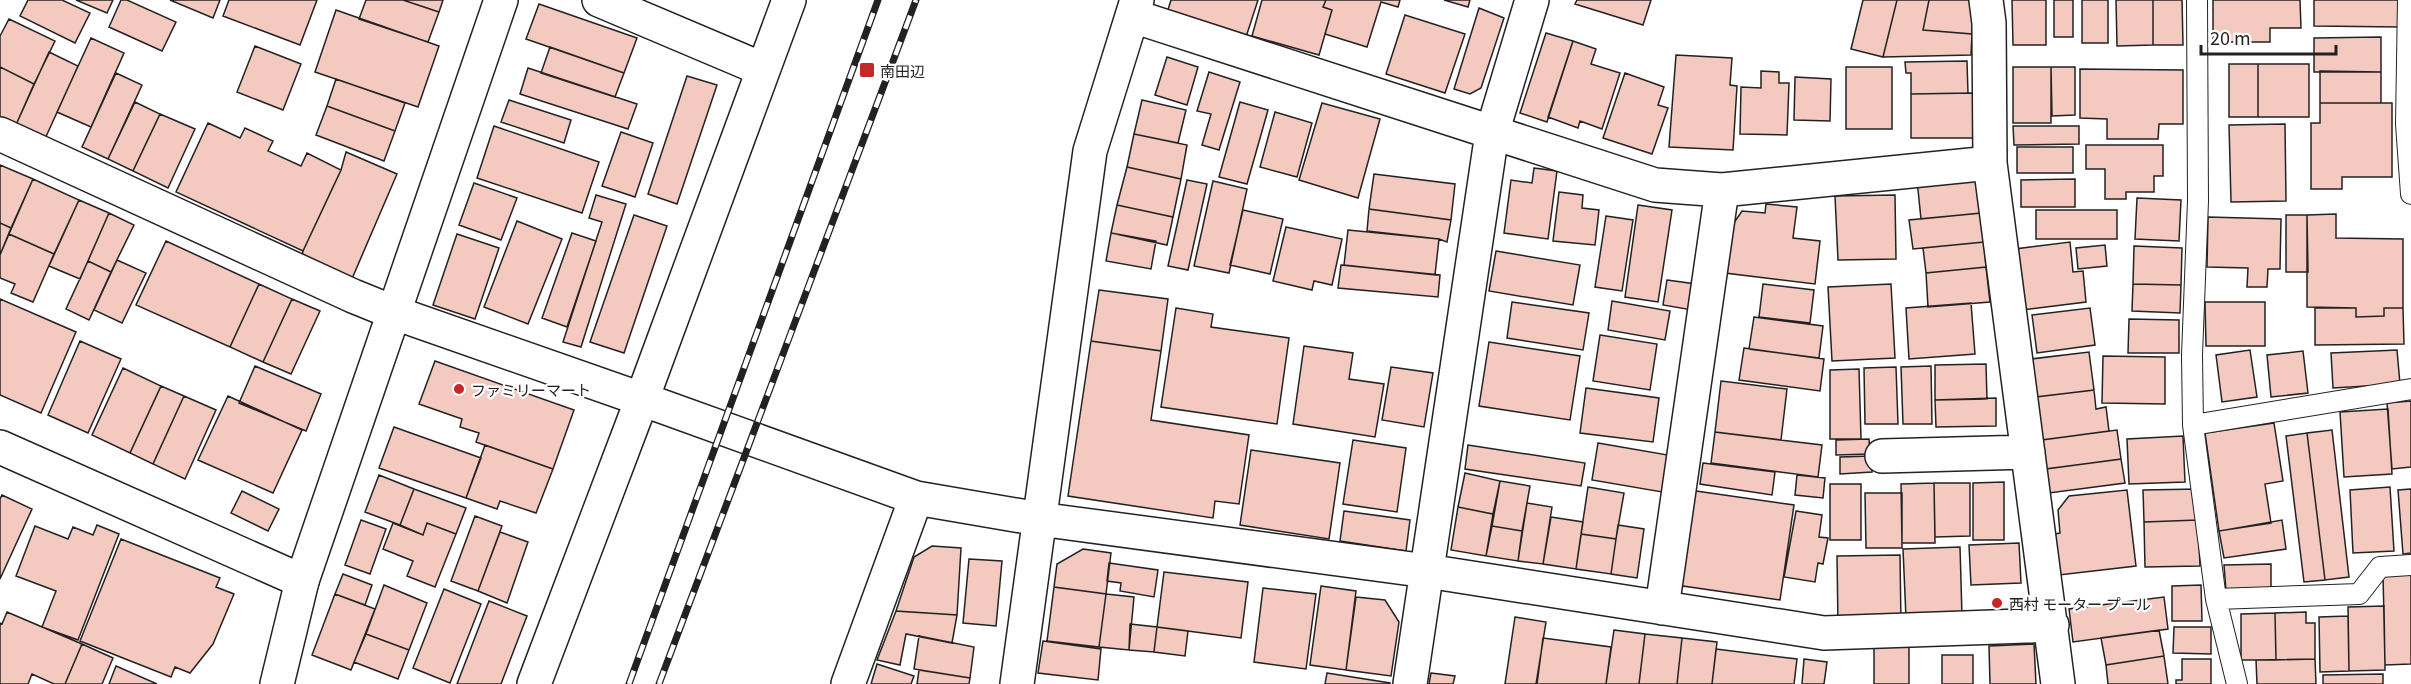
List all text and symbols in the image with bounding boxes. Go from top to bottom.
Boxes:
scale bar [2201,18,2336,56]
text: 20 m [2210,24,2251,50]
place label: 南田辺 [880,60,925,81]
marker: 南田辺 [858,61,876,79]
place label: ファミリーマート [471,379,591,400]
marker: ファミリーマート [452,382,466,396]
place label: 西村 モーター プール [2009,593,2151,614]
marker: 西村 モーター プール [1990,596,2004,610]

